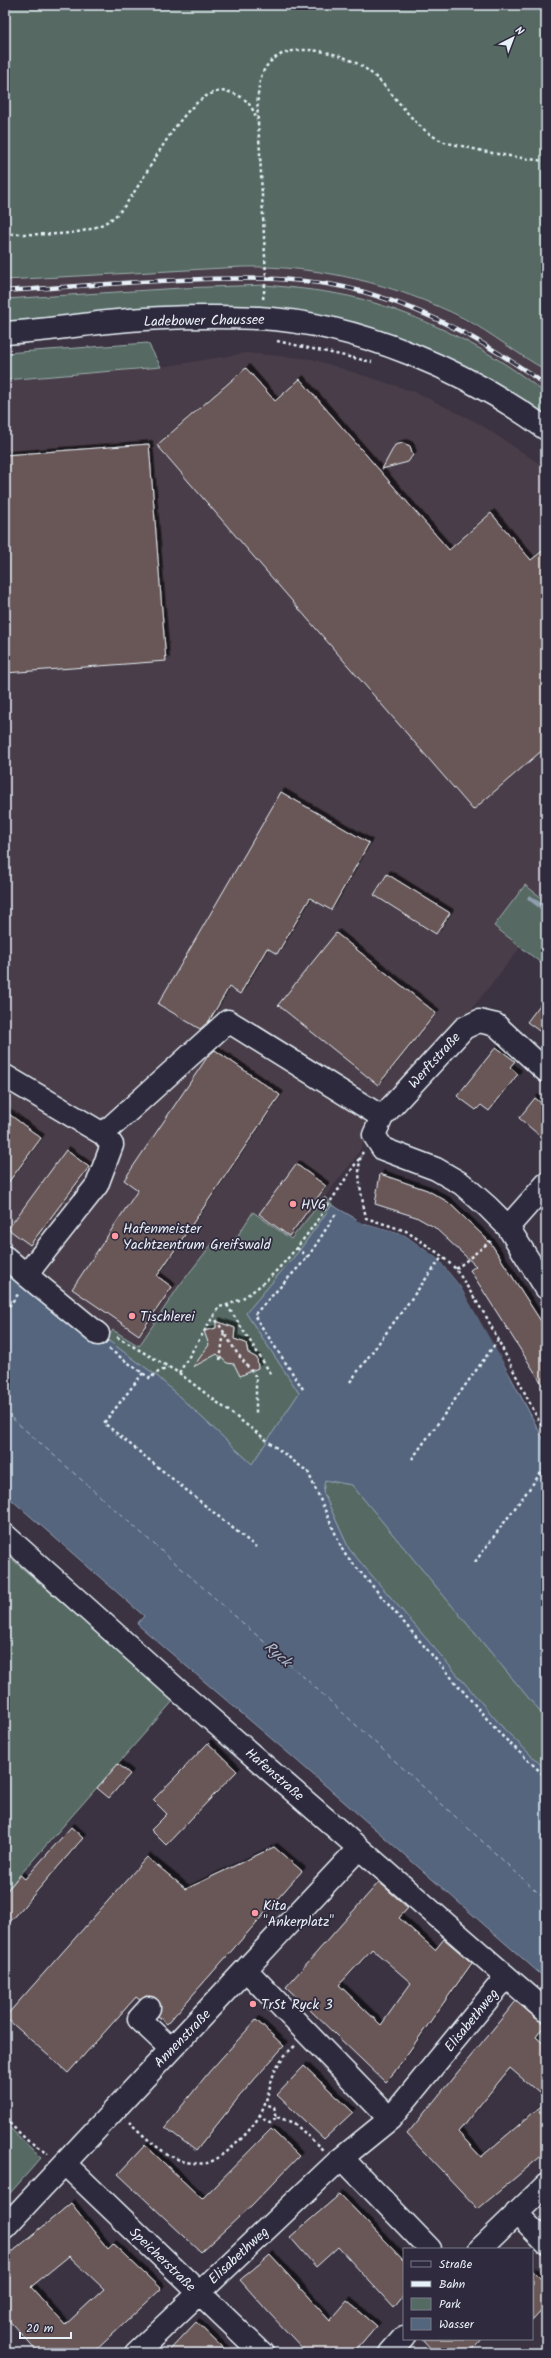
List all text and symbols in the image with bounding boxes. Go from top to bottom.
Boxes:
north arrow [493,18,533,58]
text: N [510,22,528,40]
street label: Ladebower Chaussee [143,309,265,333]
street label: Werftstraße [403,1027,467,1094]
place label: HVG [301,1194,326,1216]
marker: HVG [288,1199,298,1209]
place label: Hafenmeister Yachtzentrum Greifswald [123,1218,272,1256]
marker: Hafenmeister Yachtzentrum Greifswald [110,1231,120,1241]
place label: Tischlerei [140,1306,195,1328]
marker: Tischlerei [127,1311,137,1321]
water label: Ryck [258,1636,298,1675]
street label: Hafenstraße [240,1743,309,1807]
place label: Kita "Ankerplatz" [263,1895,334,1933]
marker: Kita "Ankerplatz" [250,1908,260,1918]
street label: Elisabethweg [439,1984,504,2057]
place label: TrSt Ryck 3 [261,1994,333,2016]
marker: TrSt Ryck 3 [248,1999,258,2009]
street label: Annenstraße [149,2004,217,2073]
street label: Speicherstraße [124,2222,201,2298]
street label: Elisabethweg [203,2222,274,2290]
legend [403,2248,533,2340]
text: Straße [439,2255,473,2274]
text: Bahn [439,2275,465,2294]
text: Park [439,2295,461,2314]
scale bar [20,2314,71,2340]
text: Wasser [439,2315,475,2334]
text: 20 m [26,2319,54,2338]

